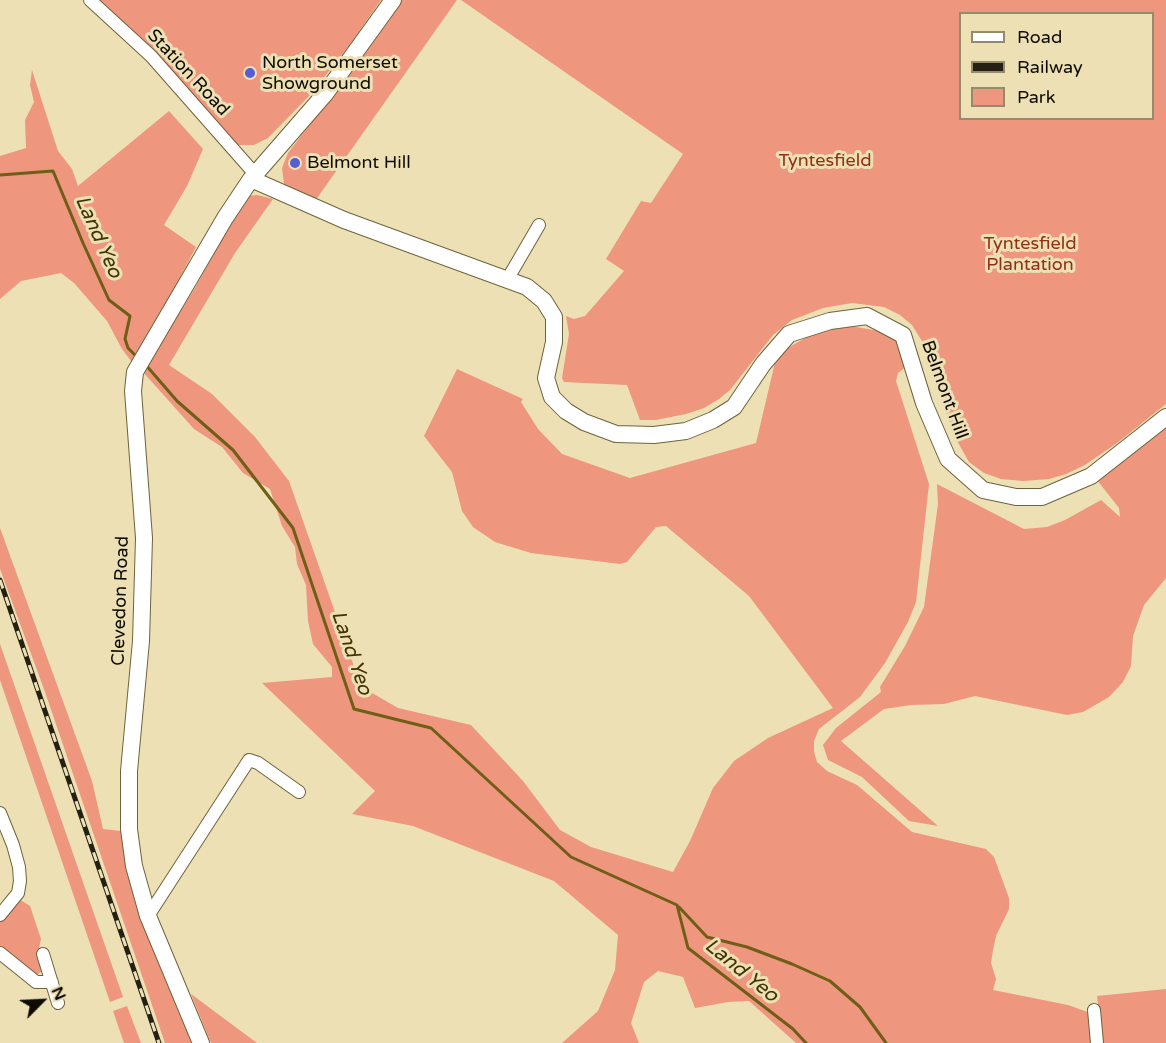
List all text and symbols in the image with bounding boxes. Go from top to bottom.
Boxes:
legend [959,12,1154,120]
street label: Station Road [142,25,234,121]
text: Road [1017,26,1062,48]
place label: North Somerset Showground [262,52,398,94]
text: Railway [1017,56,1083,78]
marker: North Somerset Showground [243,66,257,80]
text: Park [1017,86,1055,108]
park label: Tyntesfield [778,150,872,172]
place label: Belmont Hill [307,152,411,174]
marker: Belmont Hill [288,156,302,170]
water label: Land Yeo [69,192,127,282]
park label: Tyntesfield Plantation [983,233,1077,276]
street label: Belmont Hill [916,338,972,442]
street label: Clevedon Road [108,536,134,666]
water label: Land Yeo [325,608,377,698]
water label: Land Yeo [699,934,783,1008]
north arrow [12,971,72,1031]
text: N [47,984,70,1004]

